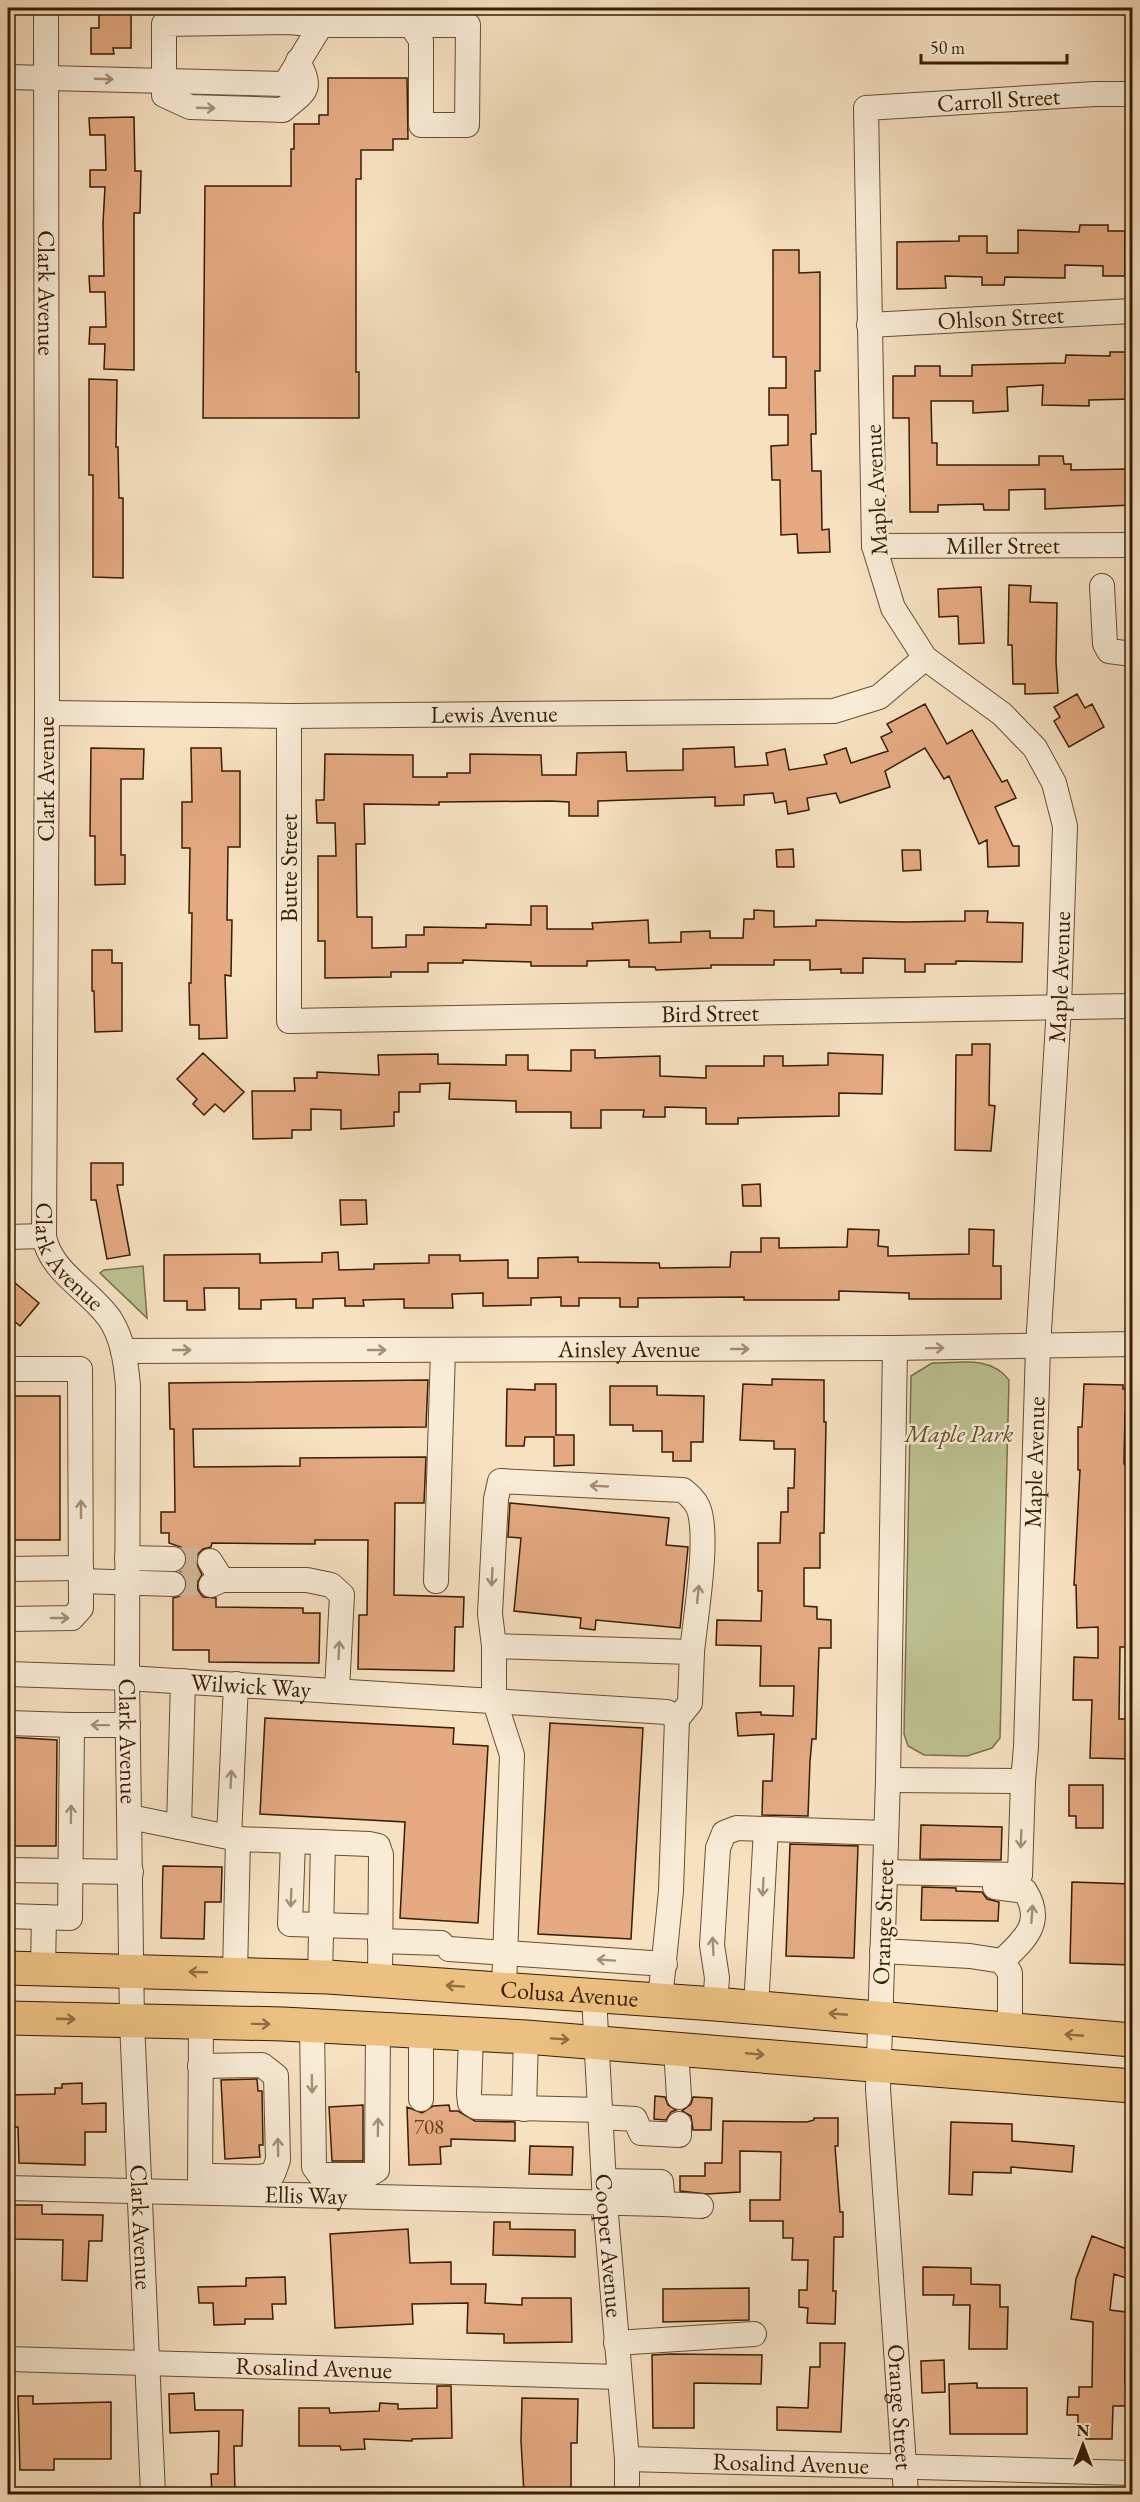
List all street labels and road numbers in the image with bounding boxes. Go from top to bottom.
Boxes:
street label: Carroll Street [936,80,1062,119]
street label: Clark Avenue [31,230,62,356]
street label: Ohlson Street [937,299,1065,336]
street label: Maple Avenue [857,423,894,557]
street label: Miller Street [946,529,1061,561]
street label: Lewis Avenue [430,698,558,730]
street label: Clark Avenue [30,716,61,842]
street label: Butte Street [273,813,304,922]
street label: Maple Avenue [1041,911,1077,1044]
street label: Bird Street [661,997,760,1029]
street label: Clark Avenue [29,1202,111,1317]
street label: Ainsley Avenue [557,1333,700,1364]
street label: Maple Avenue [1017,1396,1052,1529]
street label: Wilwick Way [189,1666,312,1705]
street label: Clark Avenue [112,1678,145,1804]
street label: Orange Street [865,1858,900,1985]
street label: Colusa Avenue [499,1973,639,2014]
street label: Clark Avenue [123,2164,160,2290]
street label: Cooper Avenue [588,2173,631,2319]
street label: Ellis Way [264,2178,348,2211]
street label: Orange Street [881,2343,920,2471]
street label: Rosalind Avenue [235,2350,393,2385]
street label: Rosalind Avenue [712,2445,870,2481]

